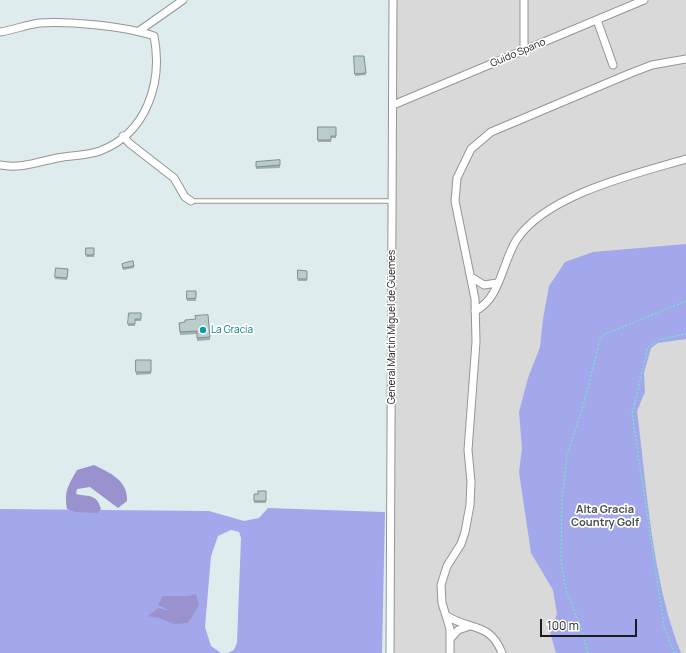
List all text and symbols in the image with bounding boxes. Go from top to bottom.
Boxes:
street label: Guido Spano [489,36,547,70]
street label: General Martín Miguel de Güemes [386,250,398,404]
place label: La Gracia [211,324,253,336]
marker: La Gracia [198,325,208,335]
district label: Alta Gracia Country Golf [571,503,639,529]
scale bar [542,611,639,637]
text: 100 m [547,617,579,634]

